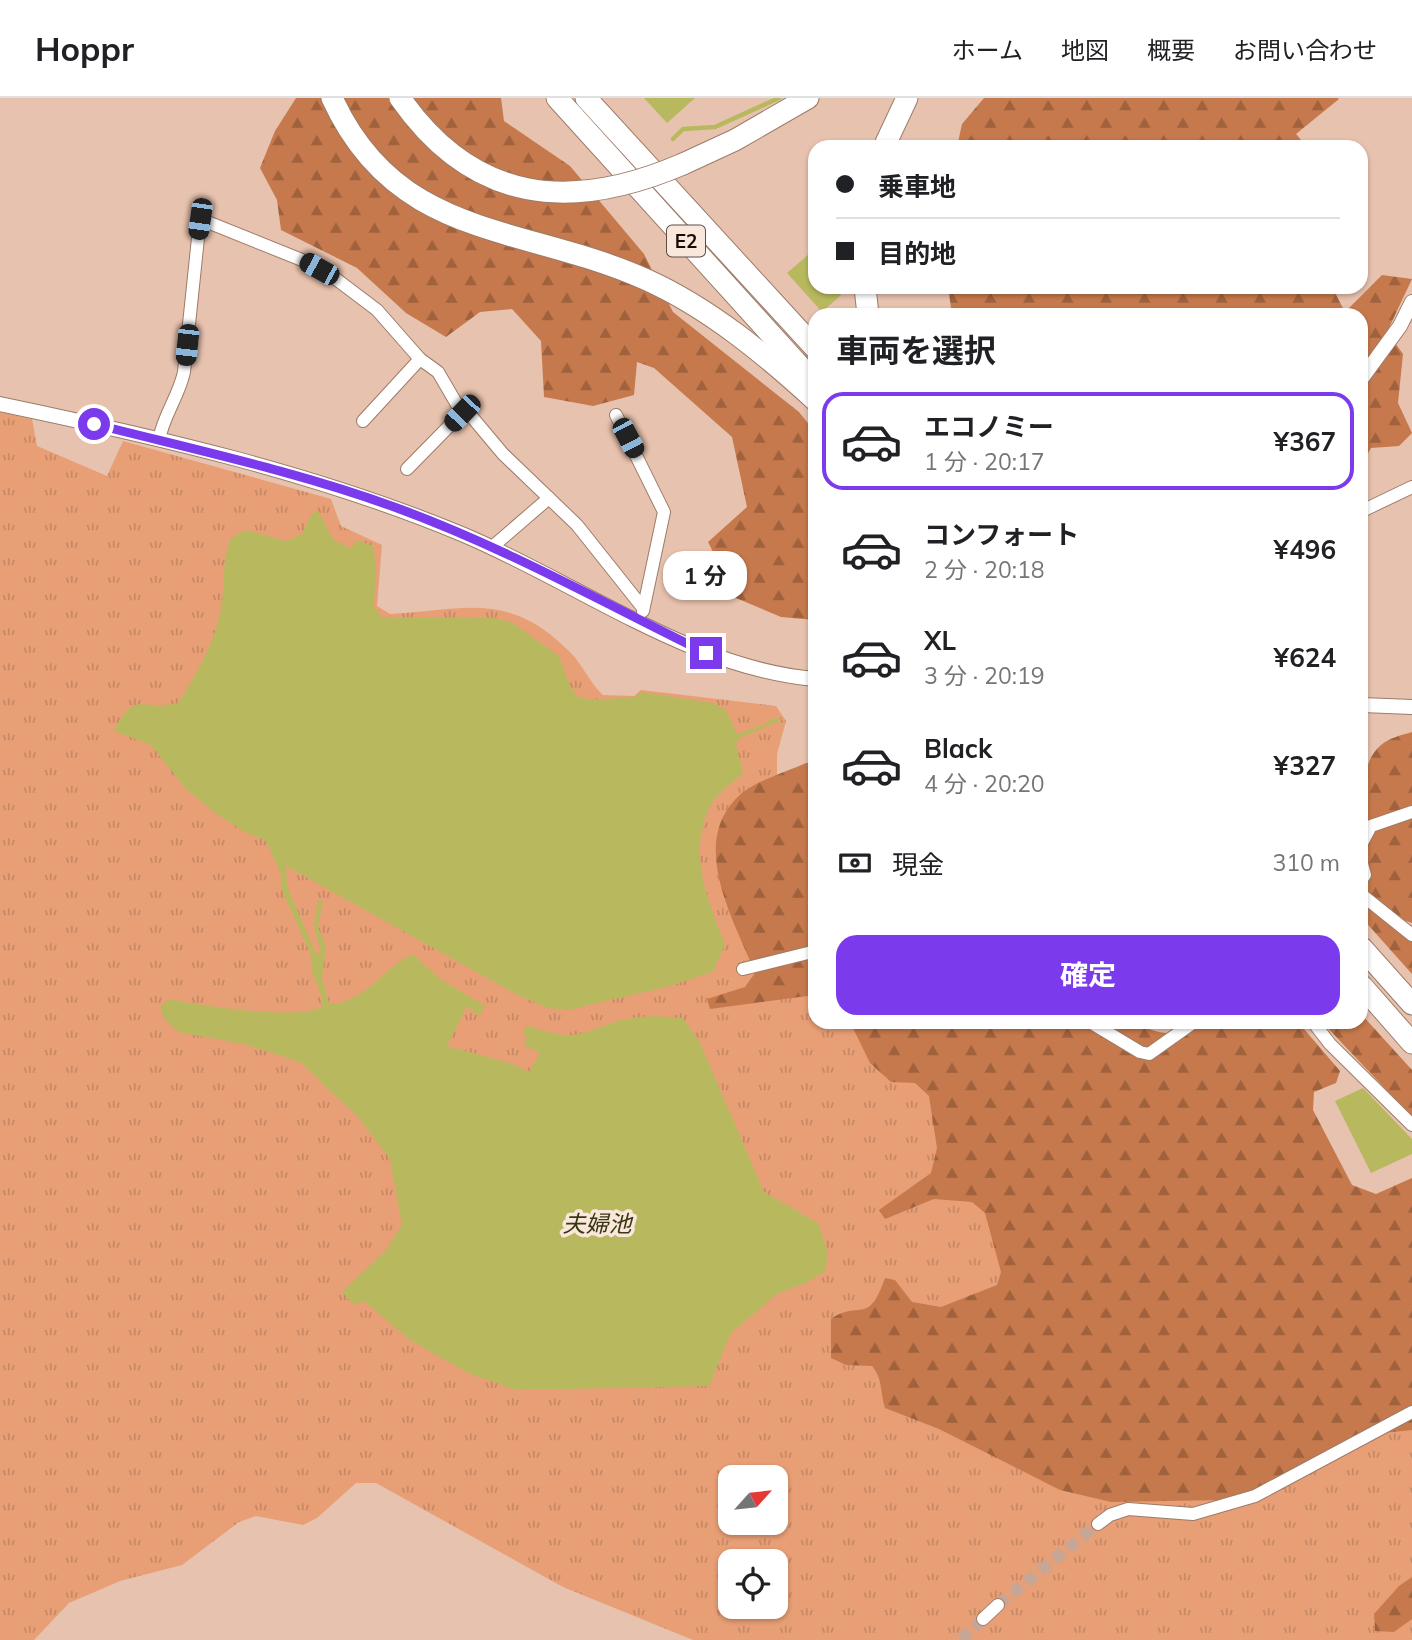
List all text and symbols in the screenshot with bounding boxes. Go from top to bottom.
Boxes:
text: Hoppr [35,28,134,69]
text: ホーム [952,35,1023,65]
text: 地図 [1061,35,1109,65]
text: 概要 [1147,35,1195,65]
text: お問い合わせ [1233,35,1377,65]
text: 乗車地 [878,170,956,203]
car [187,197,214,241]
road number: E2 [667,225,705,256]
text: 目的地 [878,237,956,270]
car [296,250,343,288]
car [175,323,200,367]
text: 車両を選択 [836,330,996,370]
car [440,391,485,435]
route start [78,408,110,440]
icon: car [840,410,903,473]
text: エコノミー [924,410,1054,443]
car [609,415,648,461]
text: ¥367 [1274,425,1336,458]
text: 1 分 · 20:17 [924,447,1045,476]
icon: car [840,518,903,581]
text: コンフォート [924,518,1079,551]
text: ¥496 [1274,533,1336,566]
callout: 1 分 [664,552,748,601]
text: 2 分 · 20:18 [924,555,1045,584]
text: 1 分 [683,561,727,590]
text: XL [924,624,956,657]
icon: car [840,626,903,689]
route end [690,637,722,669]
text: ¥624 [1274,641,1336,674]
text: 3 分 · 20:19 [924,661,1045,690]
text: Black [924,732,992,765]
icon: car [840,734,903,797]
text: ¥327 [1274,749,1336,782]
text: 4 分 · 20:20 [924,769,1045,798]
icon: cash [836,844,874,882]
text: 現金 [892,848,944,881]
text: 310 m [1272,848,1340,877]
button: 確定 [836,935,1340,1015]
water label: 夫婦池 [563,1209,634,1238]
north arrow [718,1465,788,1535]
map controls [718,1465,788,1619]
button: locate [718,1549,788,1619]

